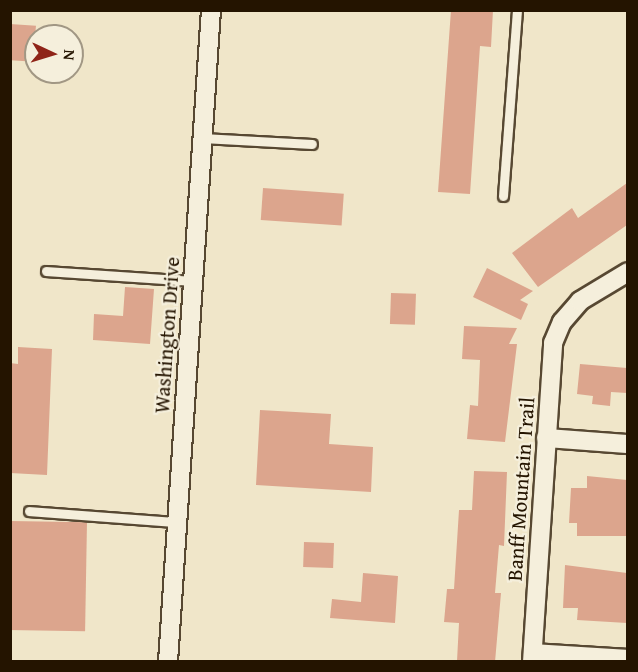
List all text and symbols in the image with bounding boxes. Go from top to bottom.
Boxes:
north arrow [24,24,84,84]
text: N [58,49,82,61]
street label: Washington Drive [149,256,185,414]
street label: Banff Mountain Trail [502,396,540,582]

